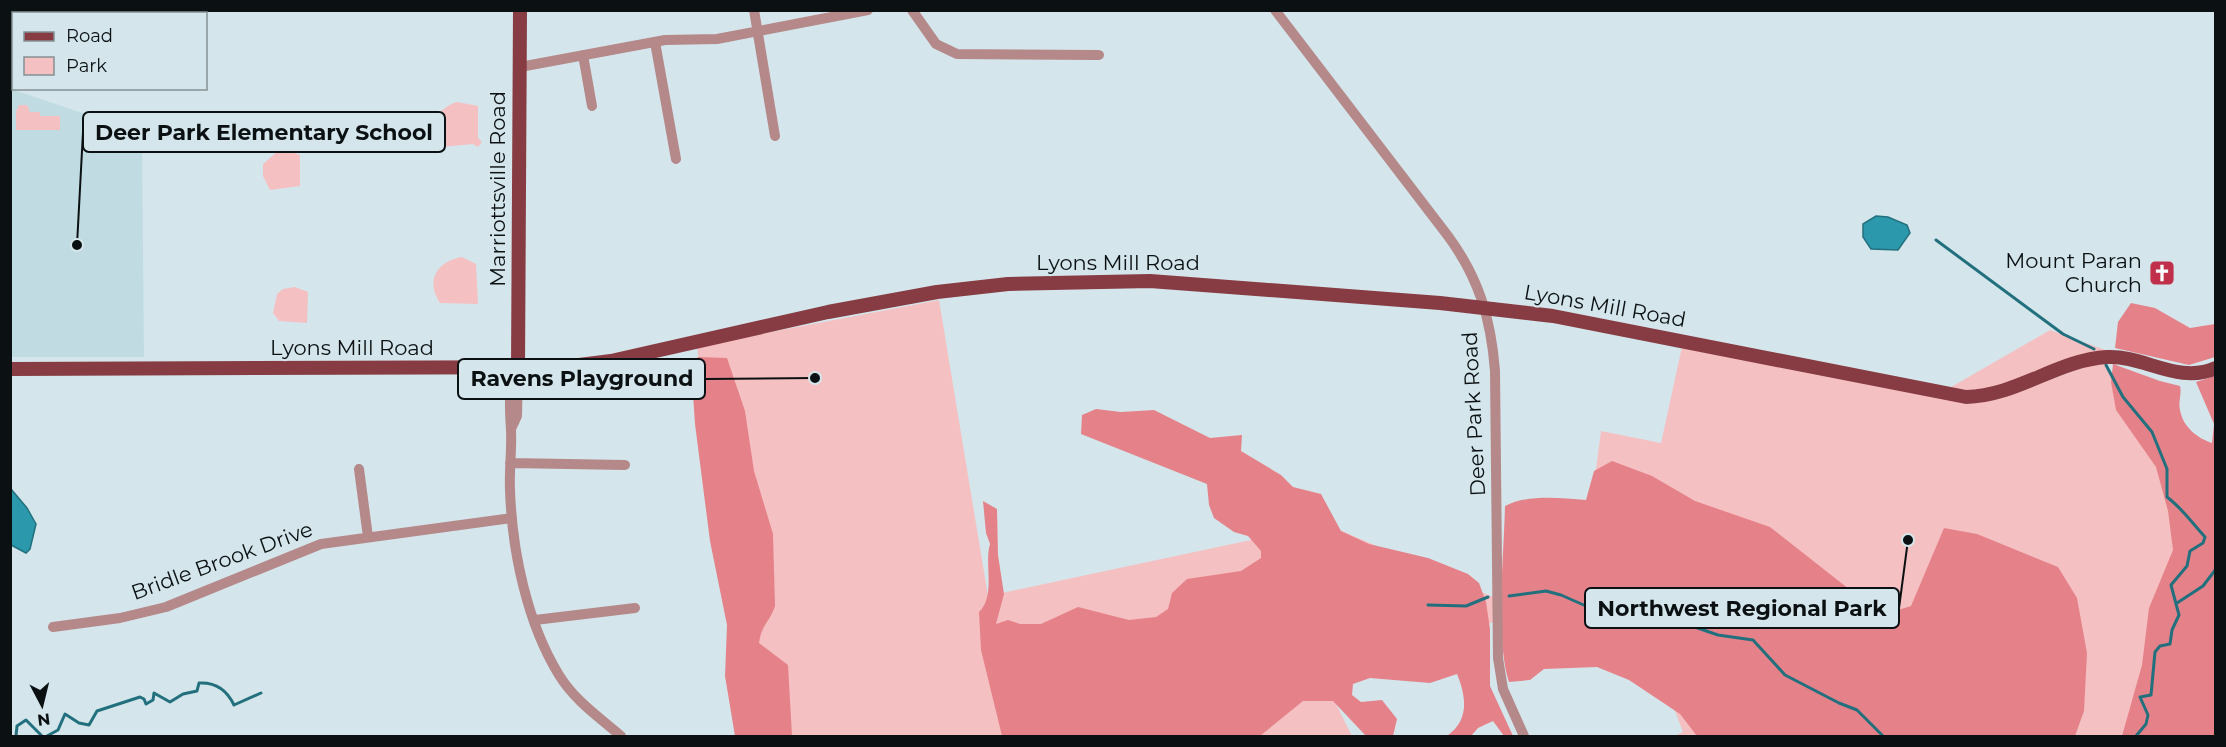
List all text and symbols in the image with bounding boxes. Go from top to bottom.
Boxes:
legend [12,12,207,90]
text: Road [66,25,113,47]
text: Park [66,55,107,77]
street label: Marriottsville Road [485,91,510,287]
callout: Deer Park Elementary School [83,112,445,152]
text: Deer Park Elementary School [95,119,433,146]
place label: Mount Paran Church [2005,248,2142,297]
street label: Lyons Mill Road [1036,250,1200,275]
church icon: Mount Paran Church [2147,258,2177,288]
street label: Lyons Mill Road [1522,279,1688,332]
street label: Deer Park Road [1457,331,1490,497]
street label: Lyons Mill Road [270,335,434,360]
callout: Ravens Playground [458,359,705,399]
text: Ravens Playground [471,365,693,392]
street label: Bridle Brook Drive [128,516,316,605]
callout: Northwest Regional Park [1585,588,1899,628]
text: Northwest Regional Park [1597,595,1887,622]
north arrow [12,675,72,735]
text: N [36,709,51,730]

